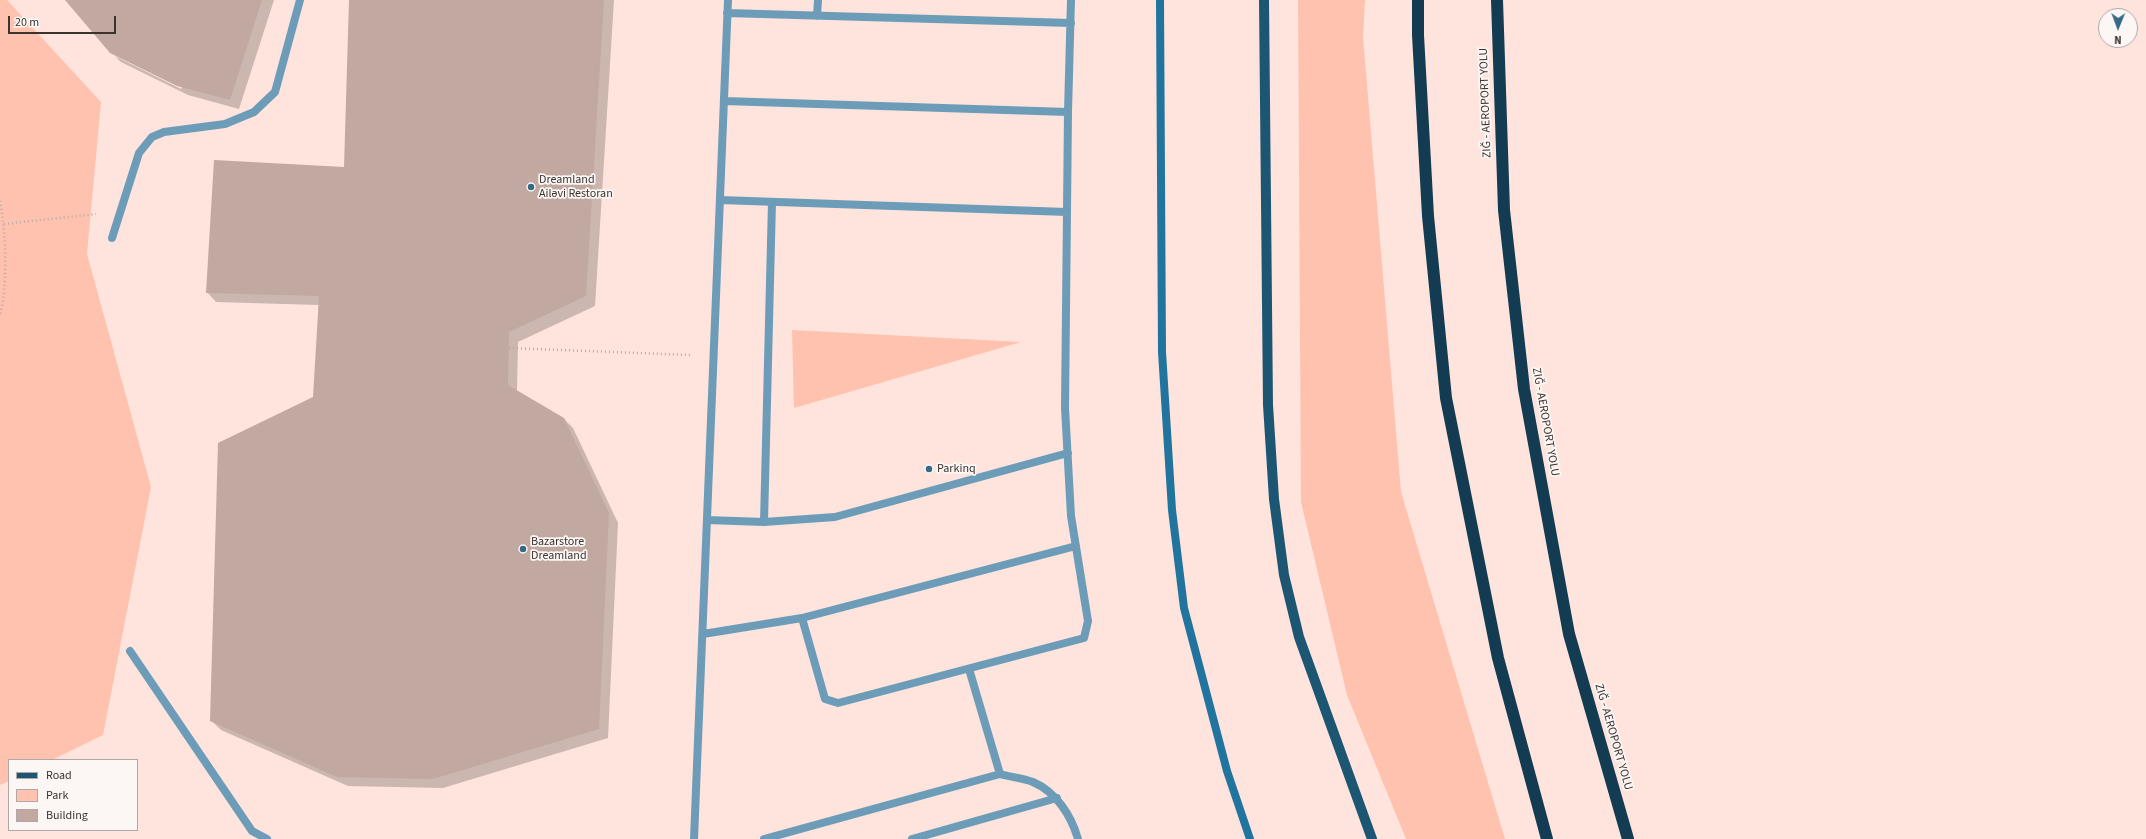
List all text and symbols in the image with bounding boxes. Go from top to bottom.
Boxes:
scale bar [10,8,118,34]
north arrow [2098,8,2138,48]
text: 20 m [15,14,39,31]
text: N [2114,32,2122,47]
street label: ZIĞ - AEROPORT YOLU [1477,48,1495,158]
place label: Dreamland Ailəvi Restoran [539,173,613,201]
marker: Dreamland Ailəvi Restoran [526,182,536,192]
street label: ZIĞ - AEROPORT YOLU [1528,366,1562,478]
place label: Parkinq [937,462,976,476]
marker: Parkinq [924,464,934,474]
place label: Bazarstore Dreamland [531,535,587,563]
marker: Bazarstore Dreamland [518,544,528,554]
street label: ZIĞ - AEROPORT YOLU [1591,682,1635,792]
legend [8,759,138,831]
text: Road [46,767,72,784]
text: Park [46,787,68,804]
text: Building [46,807,88,824]

